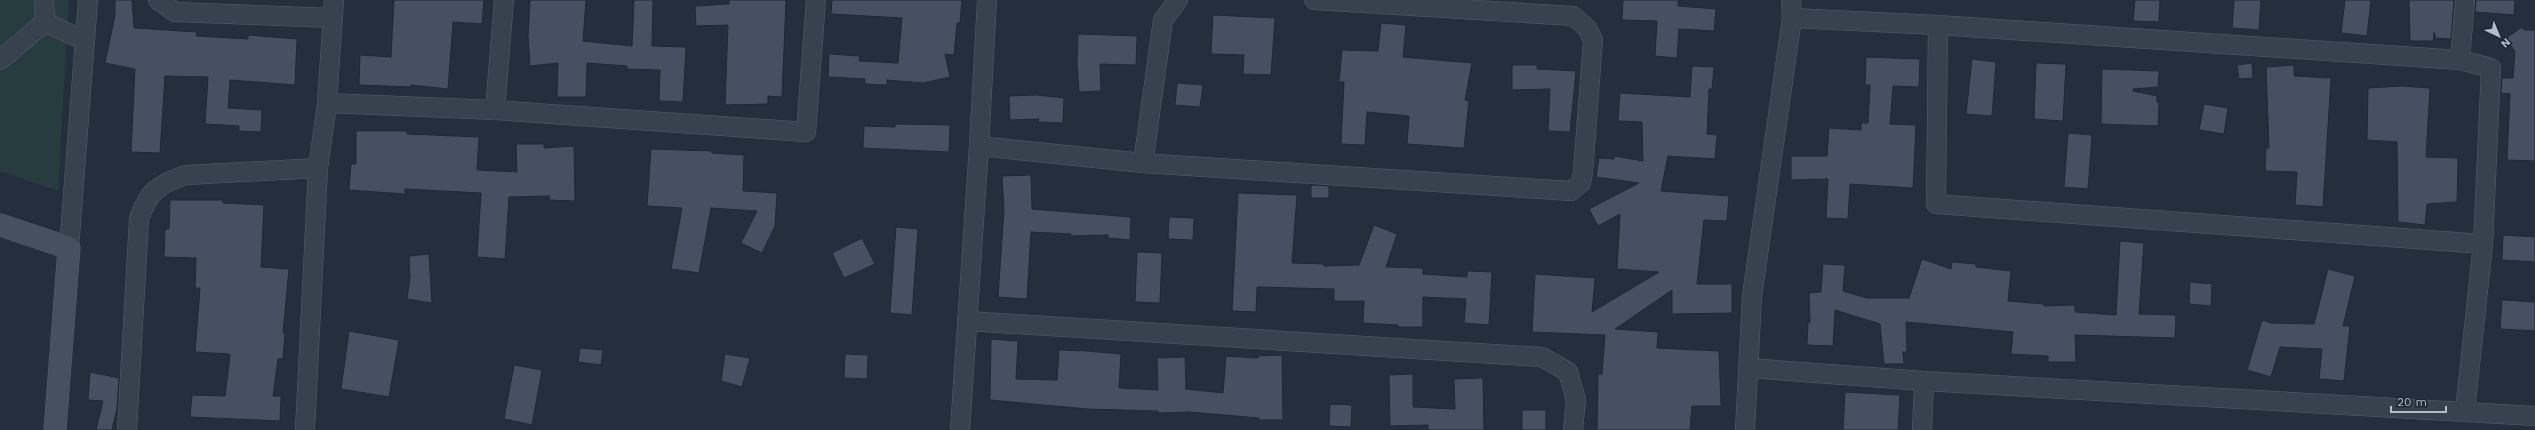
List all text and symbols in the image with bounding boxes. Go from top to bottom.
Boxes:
north arrow [2479,16,2519,56]
text: N [2498,35,2513,50]
scale bar [2391,388,2446,414]
text: 20 m [2397,395,2427,409]

